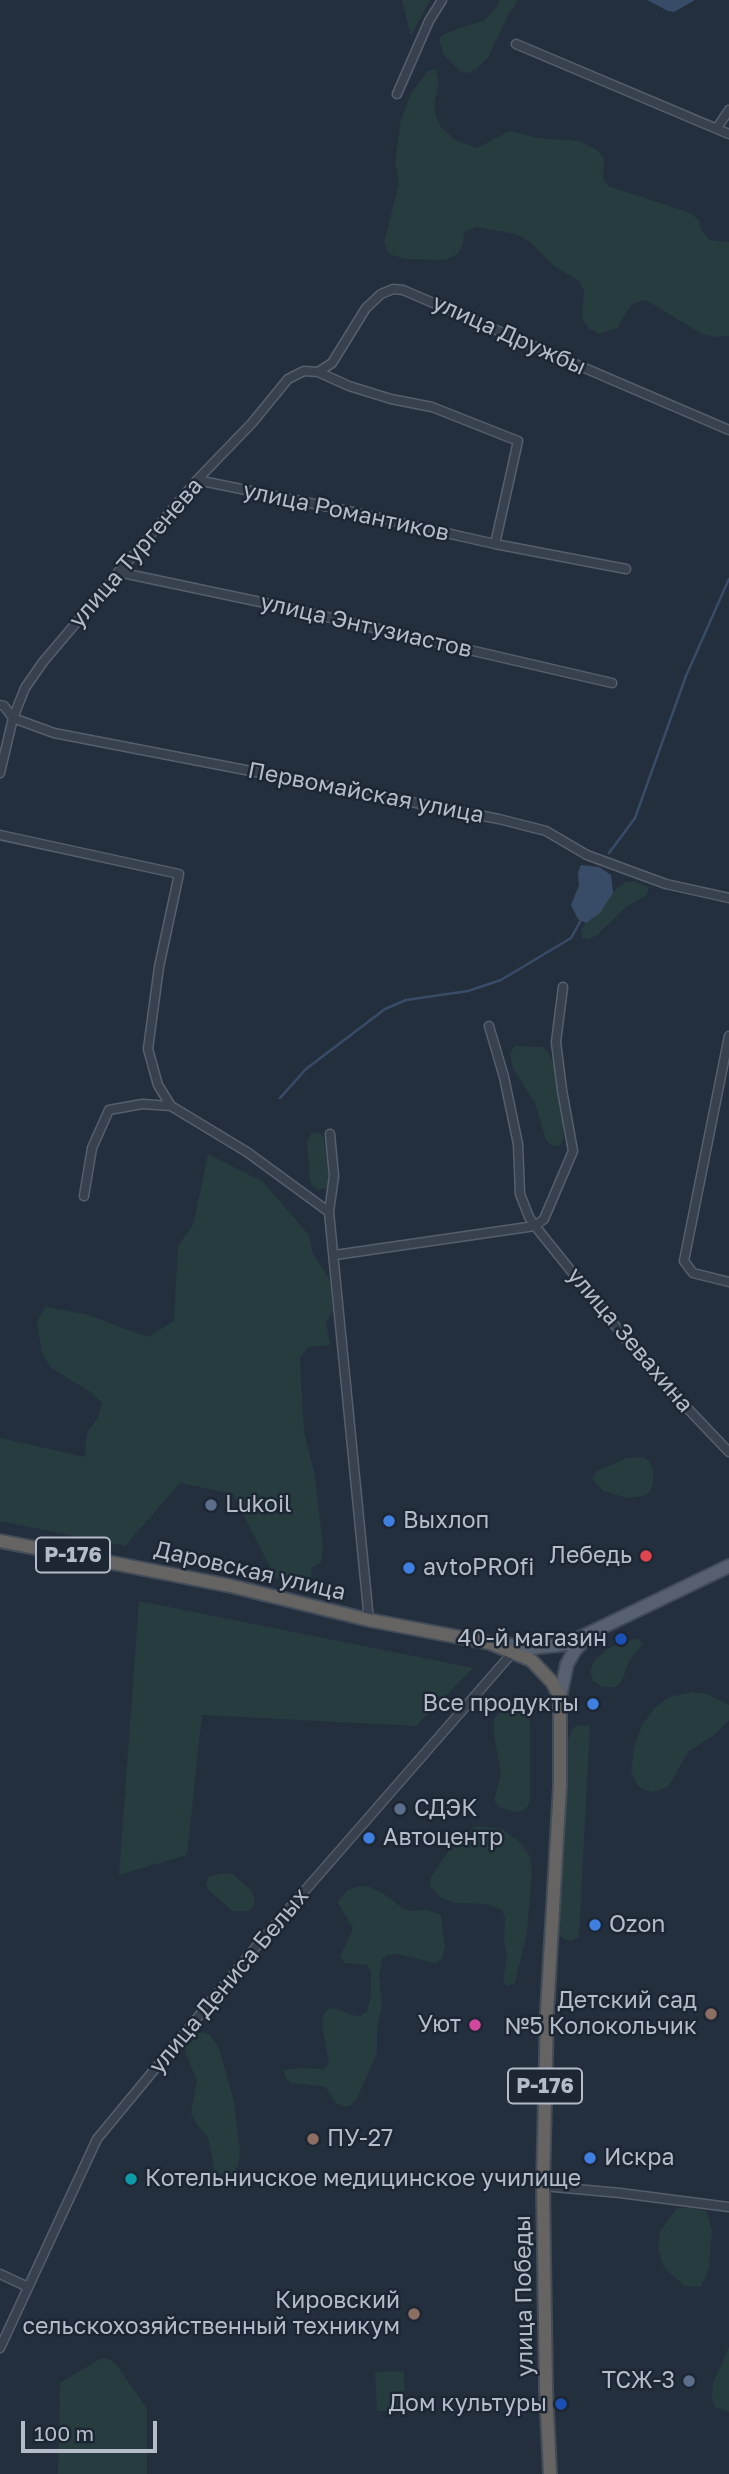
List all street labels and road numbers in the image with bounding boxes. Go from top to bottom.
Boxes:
street label: улица Дружбы [428,289,590,381]
street label: улица Тургенева [63,472,209,634]
street label: улица Романтиков [240,477,452,547]
street label: улица Энтузиастов [257,588,475,664]
street label: Первомайская улица [246,757,486,829]
street label: улица Зевахина [561,1262,699,1418]
street label: Даровская улица [152,1536,348,1606]
road number: Р-176 [36,1538,110,1572]
street label: улица Дениса Белых [143,1883,315,2079]
road number: Р-176 [508,2068,582,2104]
street label: улица Победы [509,2215,539,2377]

